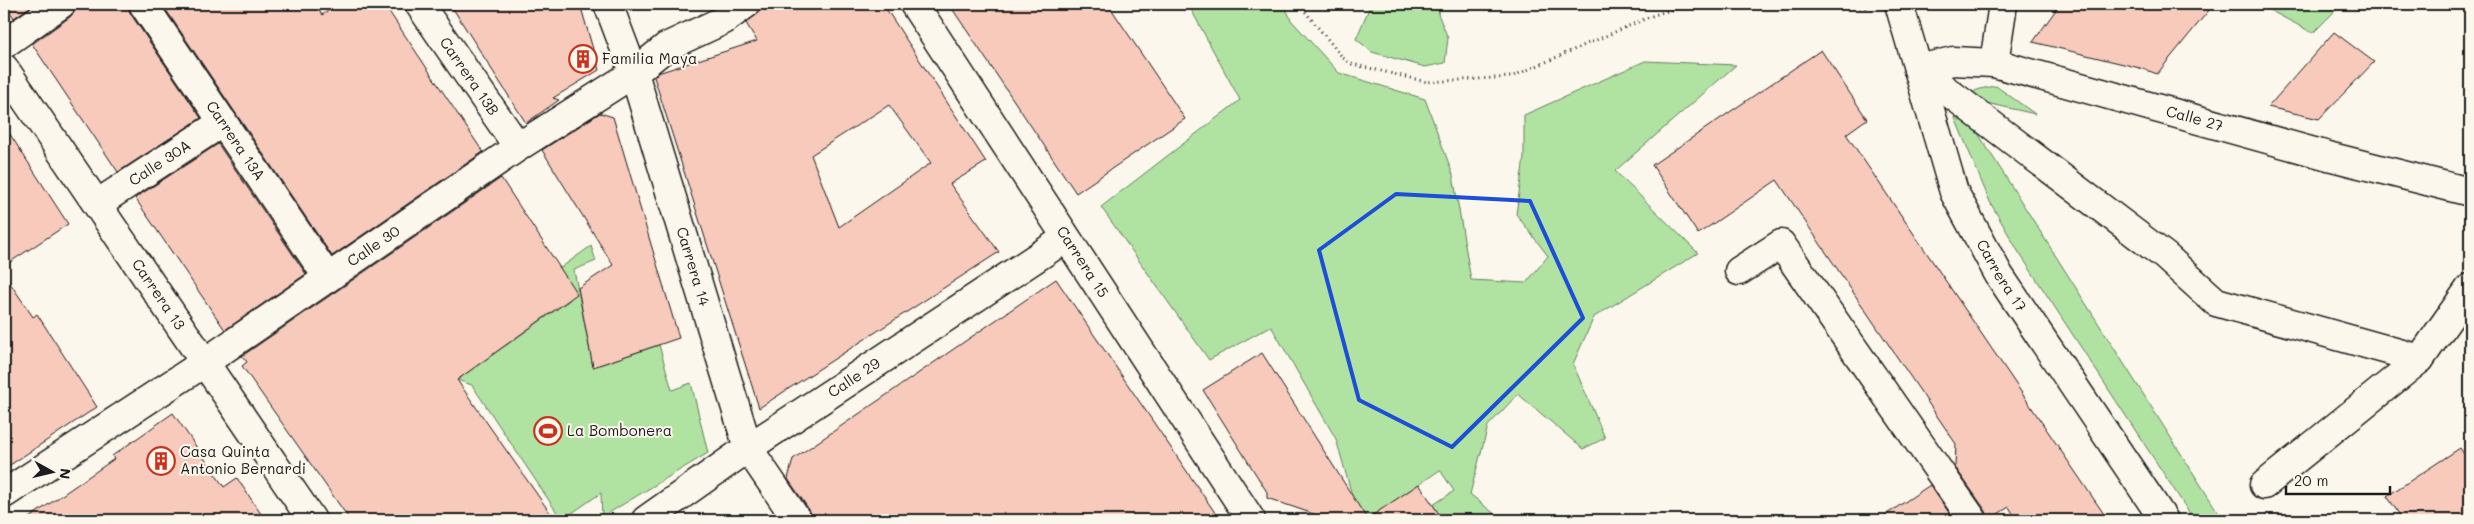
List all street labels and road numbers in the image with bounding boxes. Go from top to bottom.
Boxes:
street label: Carrera 13B [436,33,504,119]
street label: Carrera 13A [202,96,270,184]
street label: Calle 27 [2164,100,2226,135]
street label: Calle 30A [124,135,194,190]
street label: Calle 30 [343,220,403,271]
street label: Carrera 15 [1053,222,1114,301]
street label: Carrera 14 [672,224,715,308]
street label: Carrera 17 [1973,236,2032,315]
street label: Carrera 13 [128,254,190,333]
street label: Calle 29 [823,352,884,402]

